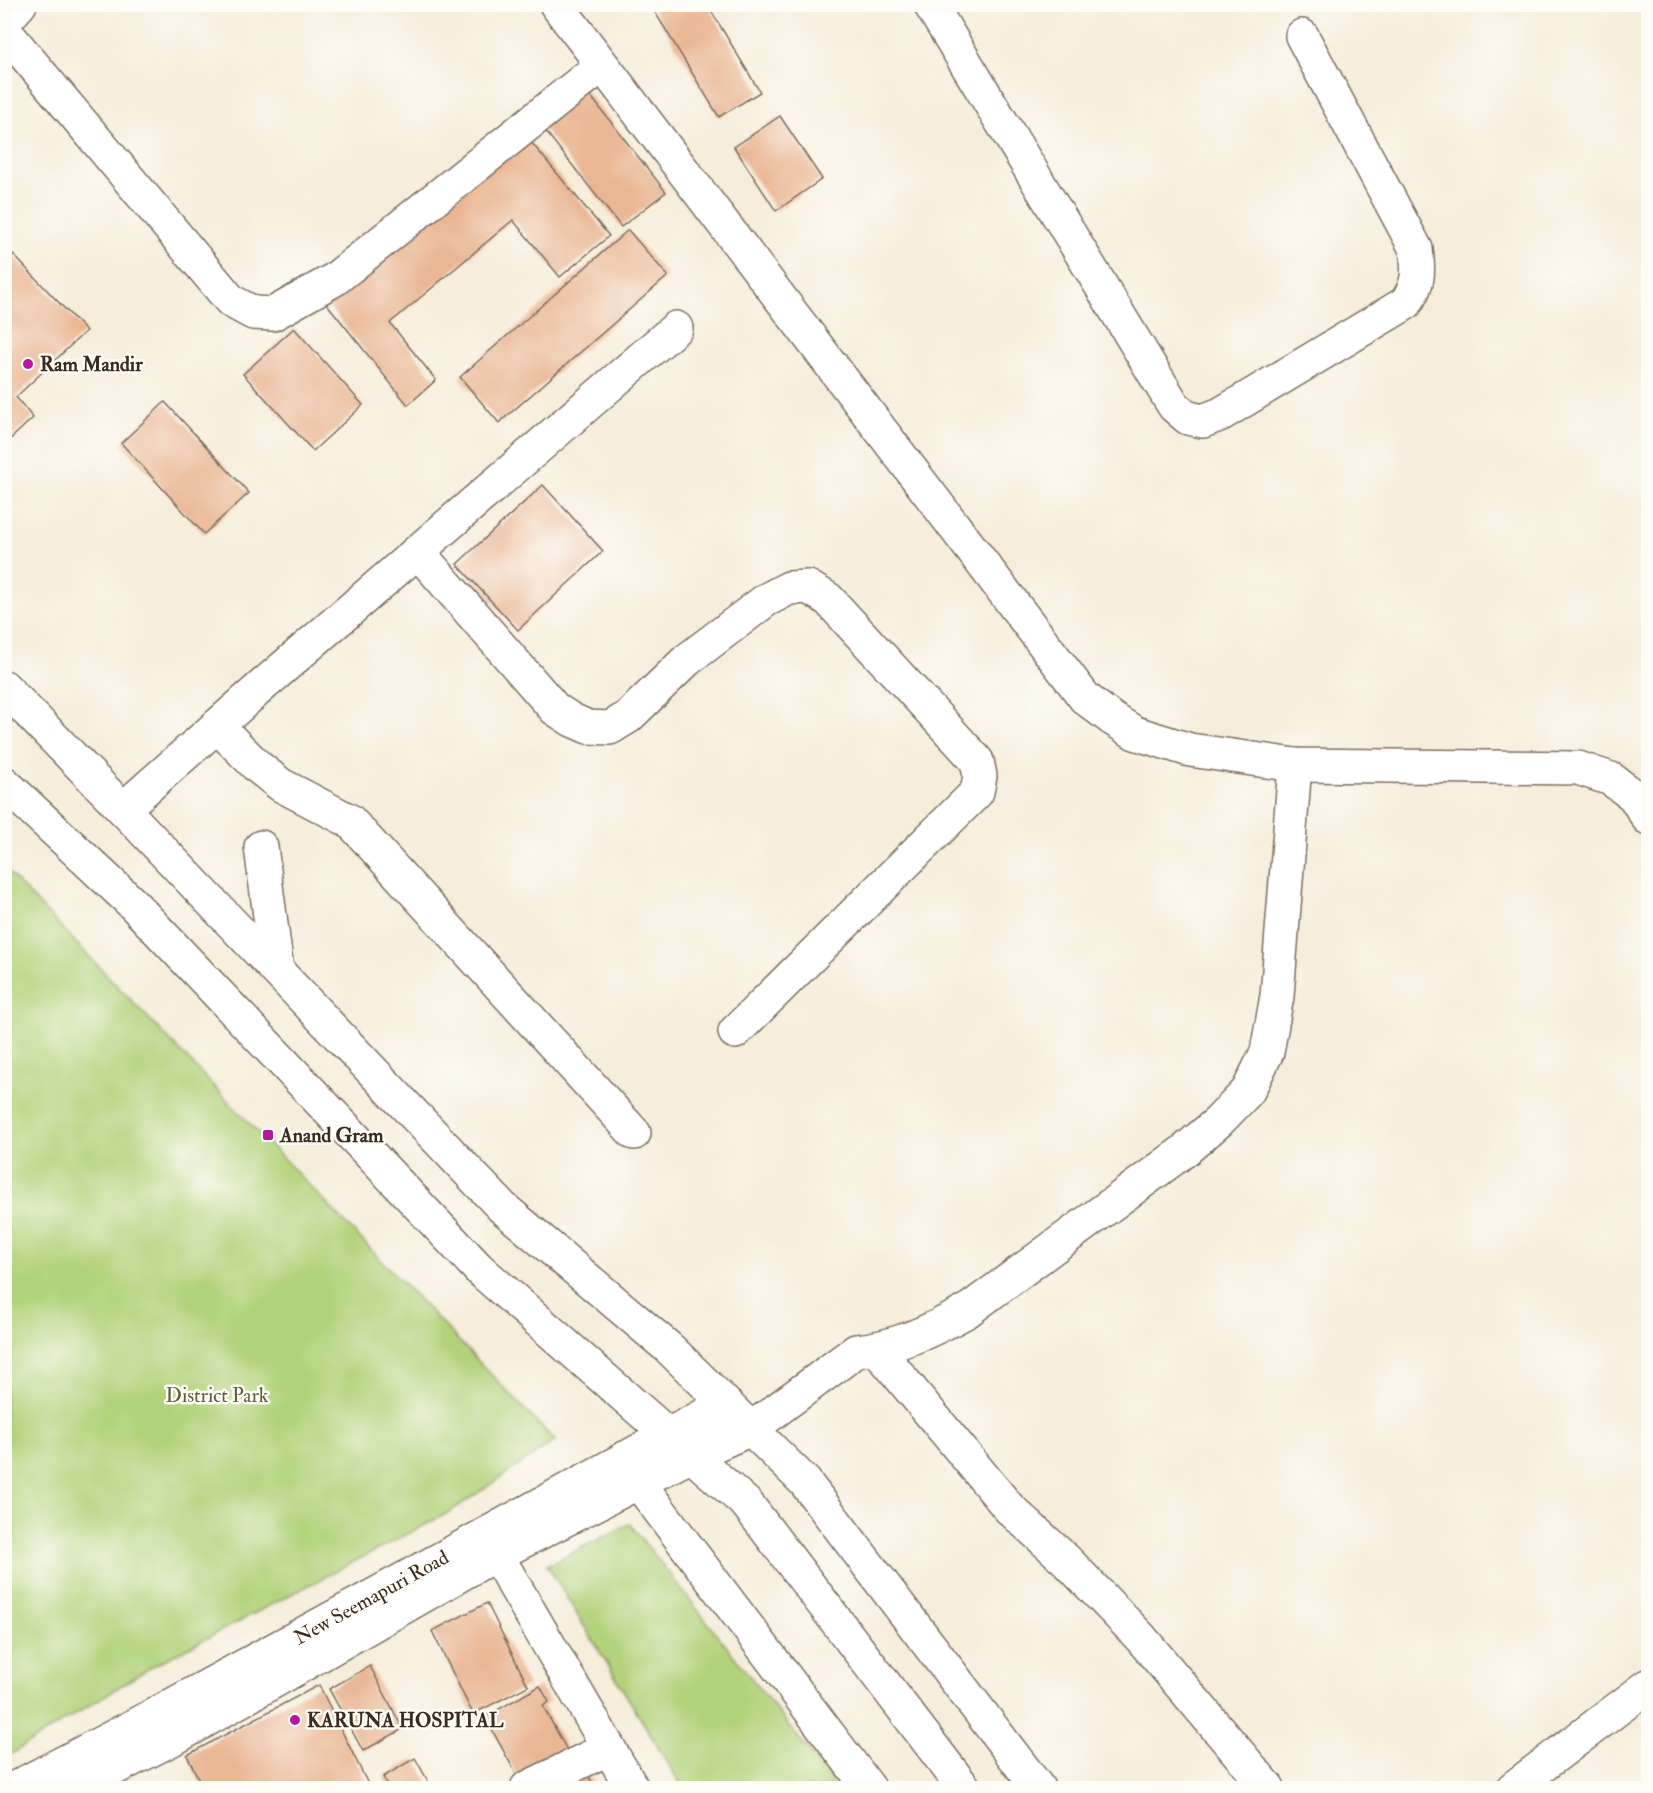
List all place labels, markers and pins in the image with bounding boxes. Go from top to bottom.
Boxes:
place label: Ram Mandir [40,352,143,377]
marker: Ram Mandir [21,357,35,371]
place label: Anand Gram [279,1123,384,1148]
marker: Anand Gram [261,1128,275,1142]
place label: KARUNA HOSPITAL [307,1708,504,1733]
marker: KARUNA HOSPITAL [288,1713,302,1727]

